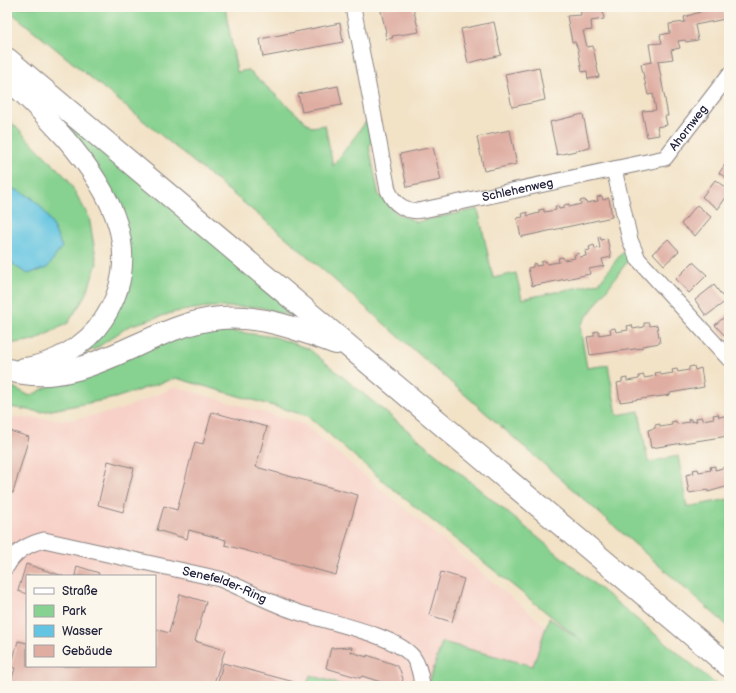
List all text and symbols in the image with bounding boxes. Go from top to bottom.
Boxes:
street label: Ahornweg [666,102,711,154]
street label: Schlehenweg [481,175,555,205]
street label: Senefelder-Ring [181,563,269,607]
legend [26,575,156,667]
text: Straße [62,584,98,599]
text: Park [62,604,86,619]
text: Wasser [62,624,103,639]
text: Gebäude [62,644,112,659]

